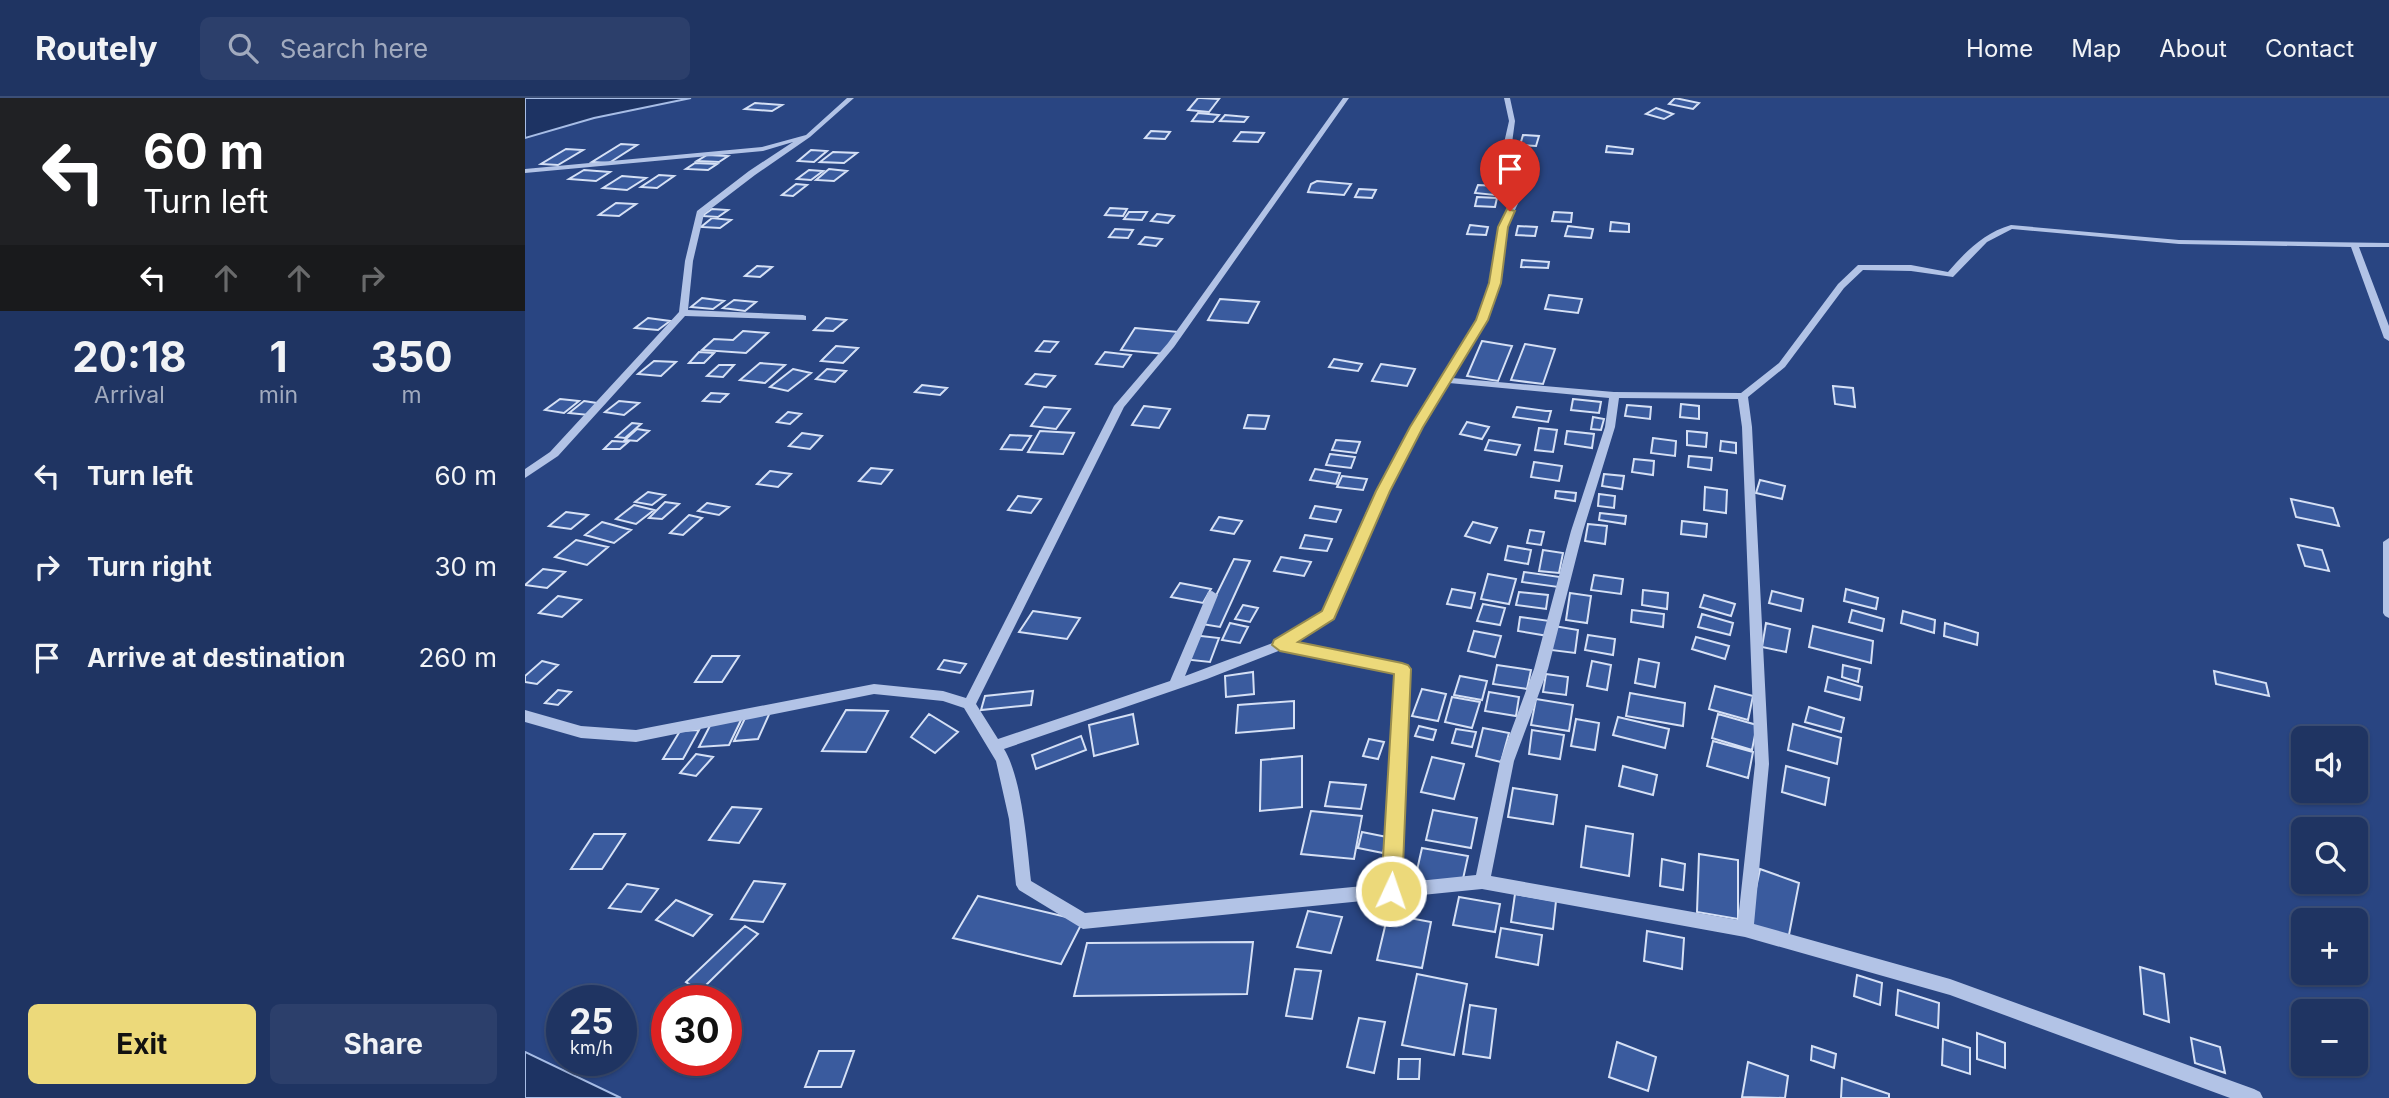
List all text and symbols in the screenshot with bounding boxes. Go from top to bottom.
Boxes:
search box [200,17,690,80]
text: Routely [35,28,158,68]
icon: search [224,29,262,67]
text: Search here [280,33,428,64]
text: Home [1966,34,2033,63]
text: Map [2071,34,2121,63]
text: About [2159,34,2227,63]
text: Contact [2265,34,2354,63]
text: 60 m [143,122,264,181]
icon: left [28,126,119,217]
pin [1480,139,1540,211]
icon: arrive [1491,150,1529,188]
text: Turn left [143,182,268,221]
icon: left [134,259,172,297]
icon: ahead [207,259,245,297]
icon: ahead [280,259,318,297]
icon: right [353,259,391,297]
text: 20:18 [72,331,187,382]
text: 1 [269,331,288,382]
text: 350 [370,331,453,382]
text: Arrival [94,381,165,409]
text: min [259,381,298,409]
text: m [401,381,422,409]
icon: left [28,457,66,495]
text: Turn left [87,460,193,491]
text: 60 m [434,460,497,491]
icon: right [28,548,66,586]
text: Turn right [87,551,212,582]
text: 30 m [434,551,497,582]
icon: arrive [28,639,66,677]
text: Arrive at destination [87,642,346,673]
text: 260 m [419,642,497,673]
map controls [2291,726,2368,1076]
button: sound [2291,726,2368,803]
button: search [2291,817,2368,894]
position arrow [1354,854,1428,928]
button: + [2291,908,2368,985]
speed limit sign: 30 [651,985,742,1076]
button: − [2291,999,2368,1076]
text: 25 [569,1000,614,1042]
button: Exit [28,1004,256,1084]
button: Share [270,1004,497,1084]
text: km/h [570,1037,613,1058]

